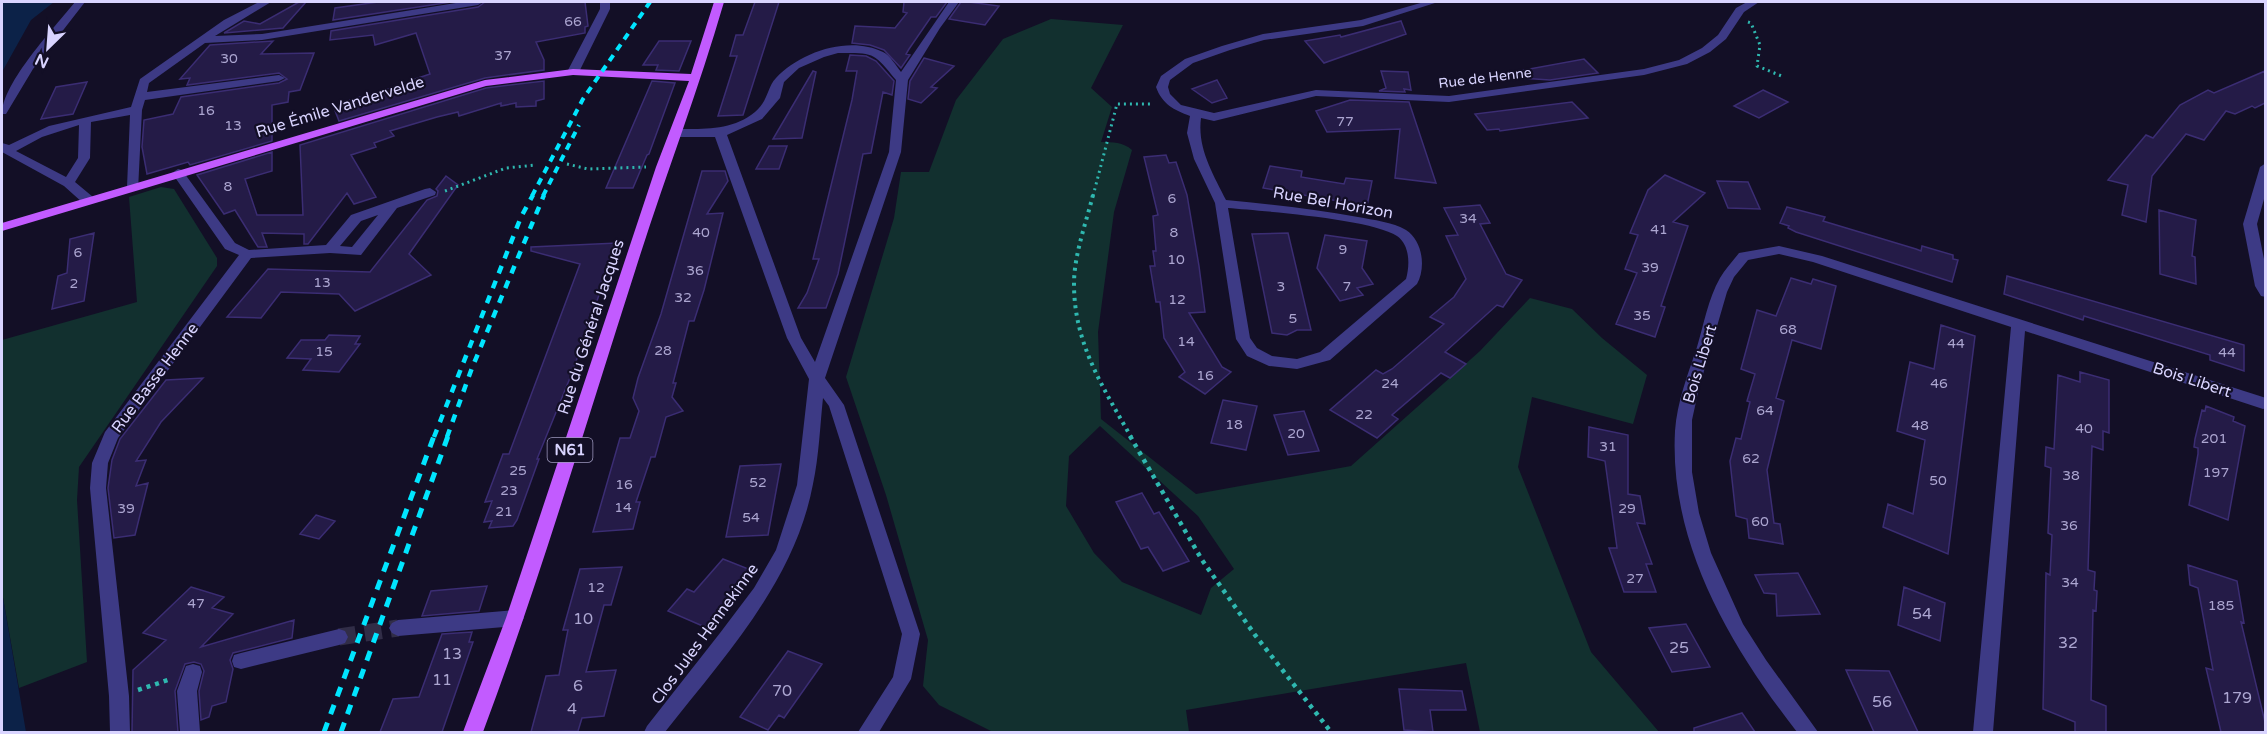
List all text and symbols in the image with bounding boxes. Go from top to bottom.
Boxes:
house number: 66 [564,13,582,30]
north arrow [18,18,78,78]
house number: 37 [494,47,512,64]
text: N [32,49,52,72]
house number: 30 [220,50,238,67]
street label: Rue de Henne [1437,64,1533,92]
street label: Rue Émile Vandervelde [253,72,427,142]
house number: 16 [197,102,215,119]
house number: 77 [1336,113,1354,130]
house number: 13 [224,117,242,134]
house number: 8 [224,178,233,195]
street label: Rue Bel Horizon [1271,183,1395,223]
house number: 6 [1168,190,1177,207]
house number: 34 [1459,210,1477,227]
house number: 41 [1650,221,1668,238]
house number: 40 [692,224,710,241]
house number: 8 [1170,224,1179,241]
street label: Rue du Général Jacques [553,237,629,417]
house number: 9 [1339,241,1347,258]
house number: 6 [74,244,83,261]
house number: 10 [1167,251,1185,268]
house number: 39 [1641,259,1659,276]
house number: 36 [686,262,704,279]
house number: 13 [313,274,331,291]
house number: 2 [70,275,78,292]
house number: 3 [1277,278,1285,295]
house number: 7 [1343,278,1351,295]
house number: 32 [674,289,692,306]
house number: 12 [1168,291,1186,308]
house number: 35 [1633,307,1651,324]
house number: 5 [1289,310,1297,327]
street label: Rue Basse Henne [107,319,203,437]
house number: 68 [1779,321,1797,338]
street label: Bois Libert [1679,322,1721,406]
house number: 14 [1177,333,1195,350]
house number: 44 [1947,335,1965,352]
house number: 28 [654,342,672,359]
house number: 15 [315,343,333,360]
house number: 44 [2218,344,2236,361]
street label: Bois Libert [2150,358,2234,402]
house number: 16 [1196,367,1214,384]
house number: 24 [1381,375,1399,392]
house number: 46 [1930,375,1948,392]
house number: 64 [1756,402,1774,419]
house number: 22 [1355,406,1373,423]
house number: 18 [1225,416,1243,433]
house number: 48 [1911,417,1929,434]
house number: 40 [2075,420,2093,437]
house number: 20 [1287,425,1305,442]
house number: 201 [2201,430,2227,447]
road number: N61 [548,438,592,462]
house number: 31 [1599,438,1617,455]
house number: 62 [1742,450,1760,467]
house number: 25 [509,462,527,479]
house number: 197 [2203,464,2229,481]
house number: 38 [2062,467,2080,484]
house number: 50 [1929,472,1947,489]
house number: 52 [749,474,767,491]
house number: 16 [615,476,633,493]
house number: 23 [500,482,518,499]
house number: 14 [614,499,632,516]
house number: 39 [117,500,135,517]
house number: 29 [1618,500,1636,517]
house number: 21 [495,503,513,520]
house number: 54 [742,509,760,526]
house number: 60 [1751,513,1769,530]
house number: 36 [2060,517,2078,534]
street label: Clos Jules Hennekinne [647,560,763,708]
house number: 27 [1626,570,1644,587]
house number: 34 [2061,574,2079,591]
house number: 12 [587,579,605,596]
house number: 47 [187,595,205,612]
house number: 185 [2208,597,2234,614]
house number: 54 [1912,604,1932,624]
house number: 10 [573,609,593,629]
house number: 32 [2058,633,2078,653]
house number: 25 [1669,638,1689,658]
house number: 13 [442,644,462,664]
house number: 11 [432,670,452,690]
house number: 6 [573,676,583,696]
house number: 70 [772,681,792,701]
house number: 179 [2222,688,2252,708]
house number: 56 [1872,692,1892,712]
house number: 4 [567,699,577,719]

